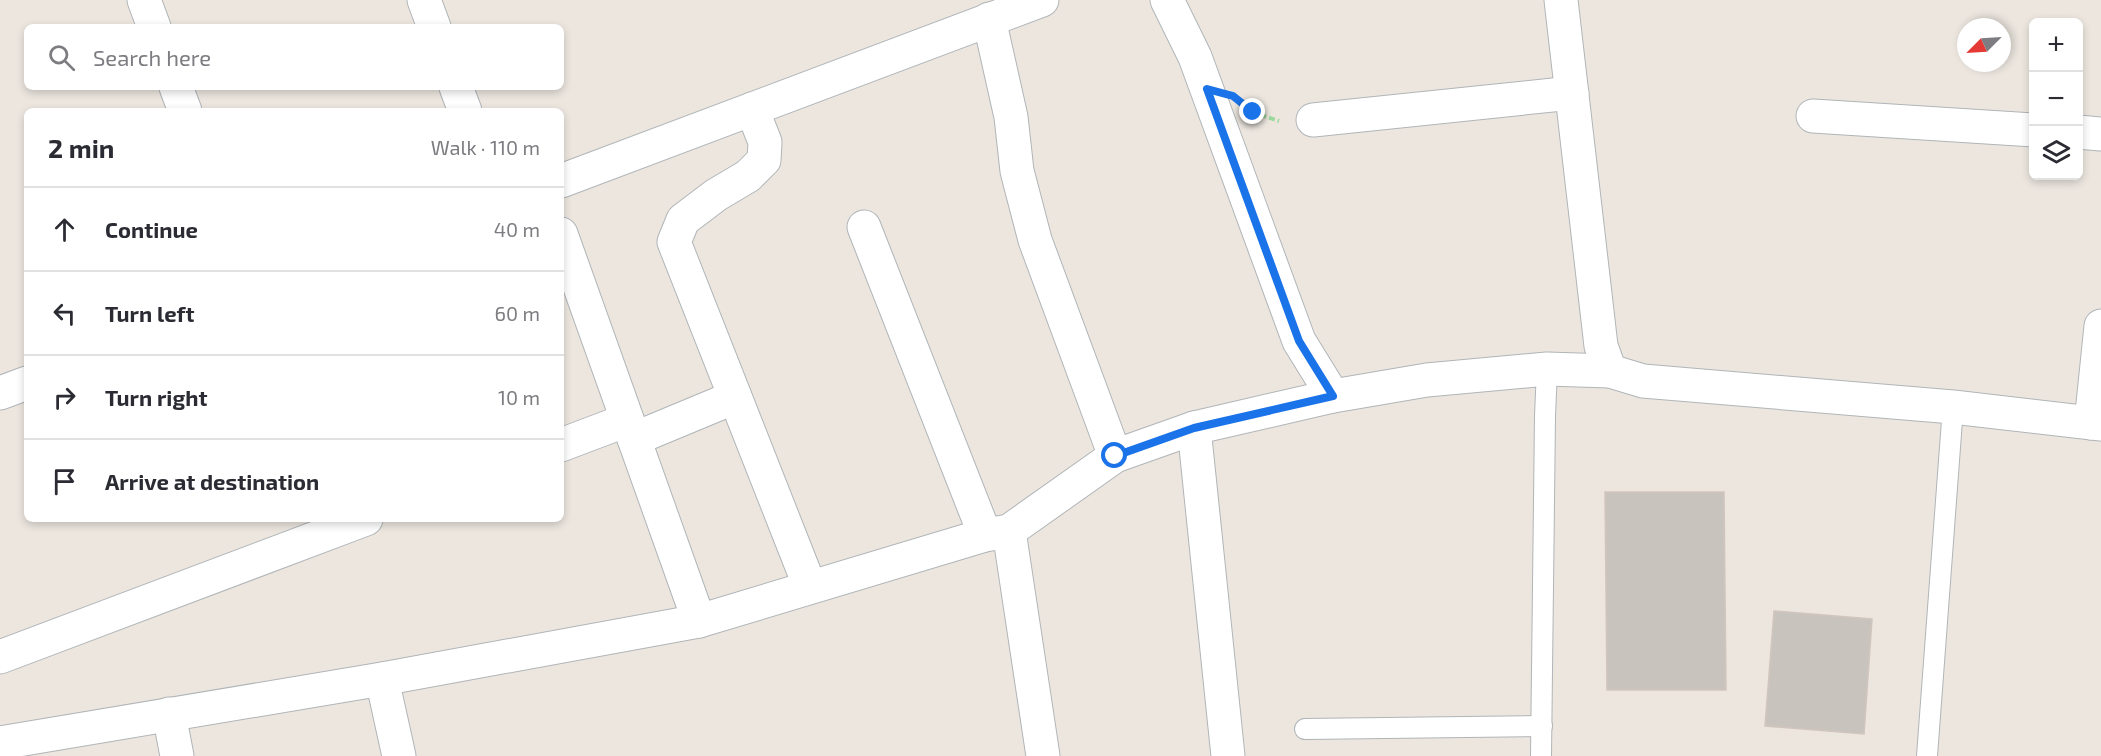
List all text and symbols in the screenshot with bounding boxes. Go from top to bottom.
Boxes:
north arrow [1957,18,2011,72]
map controls [2029,18,2083,180]
button: + [2029,18,2083,72]
search box [24,24,564,90]
icon: search [45,41,78,74]
text: Search here [93,44,211,70]
button: − [2029,72,2083,126]
route end [1239,98,1265,124]
button: layers [2029,126,2083,180]
text: 2 min [48,132,114,163]
text: Walk · 110 m [431,135,540,159]
icon: ahead [48,213,81,246]
text: Continue [105,216,198,242]
text: 40 m [494,217,540,241]
icon: left [48,297,81,330]
text: Turn left [105,300,194,326]
text: 60 m [495,301,540,325]
icon: right [48,381,81,414]
text: Turn right [105,384,207,410]
text: 10 m [498,385,540,409]
route start [1101,442,1127,468]
icon: arrive [48,465,81,498]
text: Arrive at destination [105,468,319,494]

